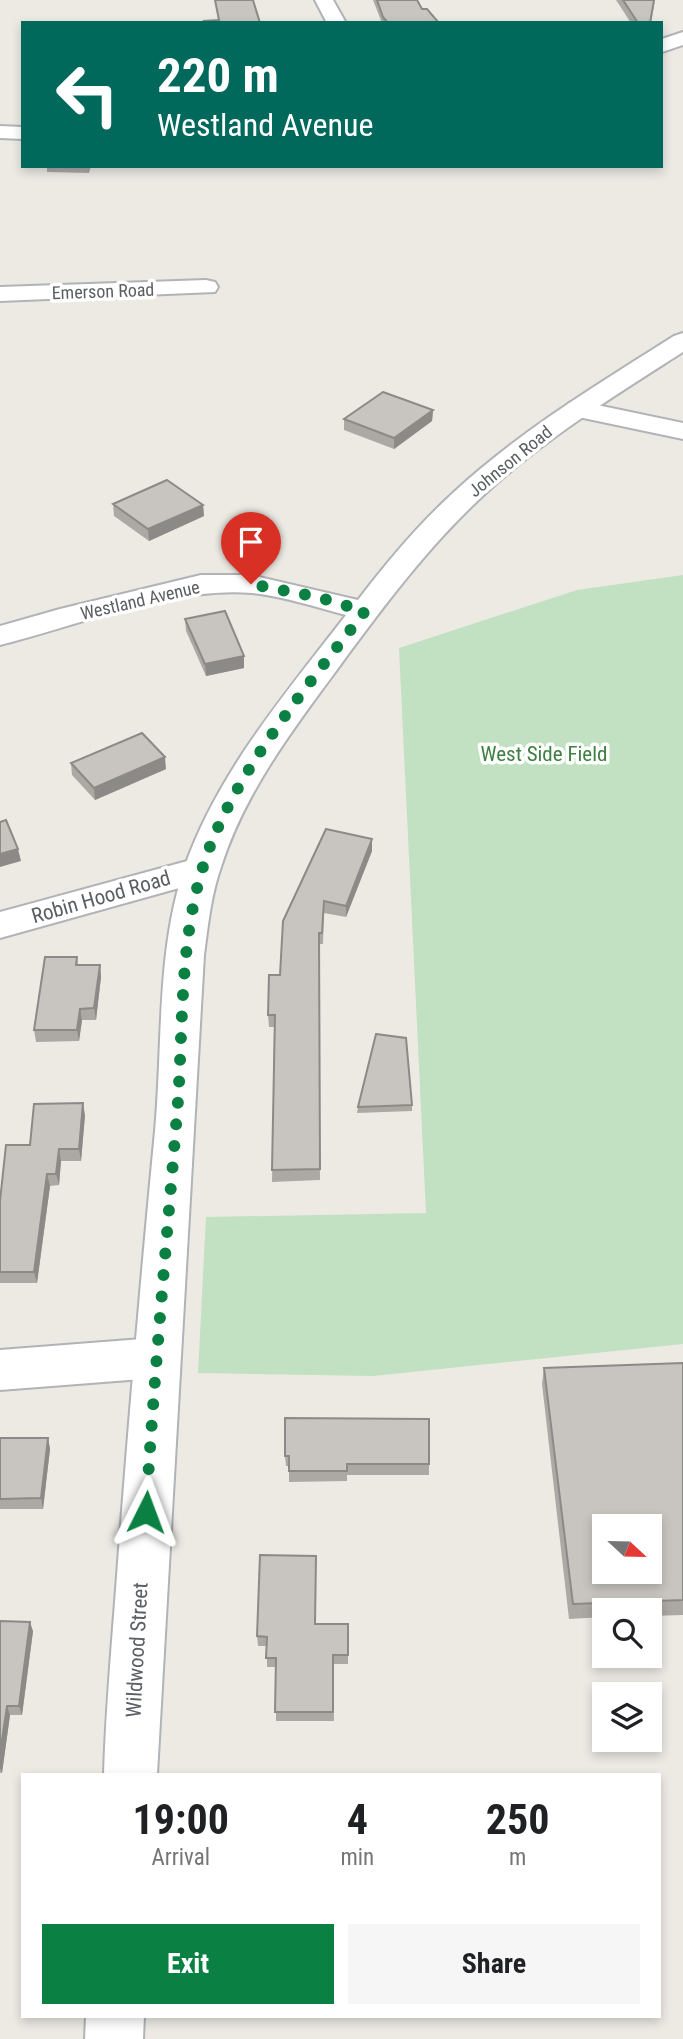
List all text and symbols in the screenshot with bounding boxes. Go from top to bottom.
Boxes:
text: 220 m [157,47,279,104]
icon: left [42,49,133,140]
text: Westland Avenue [157,106,373,144]
street label: Emerson Road [51,279,155,303]
street label: Johnson Road [464,421,556,501]
pin [221,512,281,584]
icon: arrive [232,523,270,561]
street label: Westland Avenue [78,576,202,624]
park label: West Side Field [481,742,607,766]
street label: Robin Hood Road [29,866,173,928]
position arrow [109,1475,183,1549]
north arrow [592,1514,662,1584]
map controls [592,1514,662,1752]
street label: Wildwood Street [121,1582,153,1718]
button: search [592,1598,662,1668]
button: layers [592,1682,662,1752]
text: 19:00 [133,1795,229,1844]
text: 4 [347,1795,368,1844]
text: 250 [486,1795,549,1844]
text: Arrival [151,1844,210,1871]
text: min [340,1844,374,1871]
text: m [509,1844,526,1871]
button: Exit [42,1924,334,2004]
button: Share [348,1924,640,2004]

